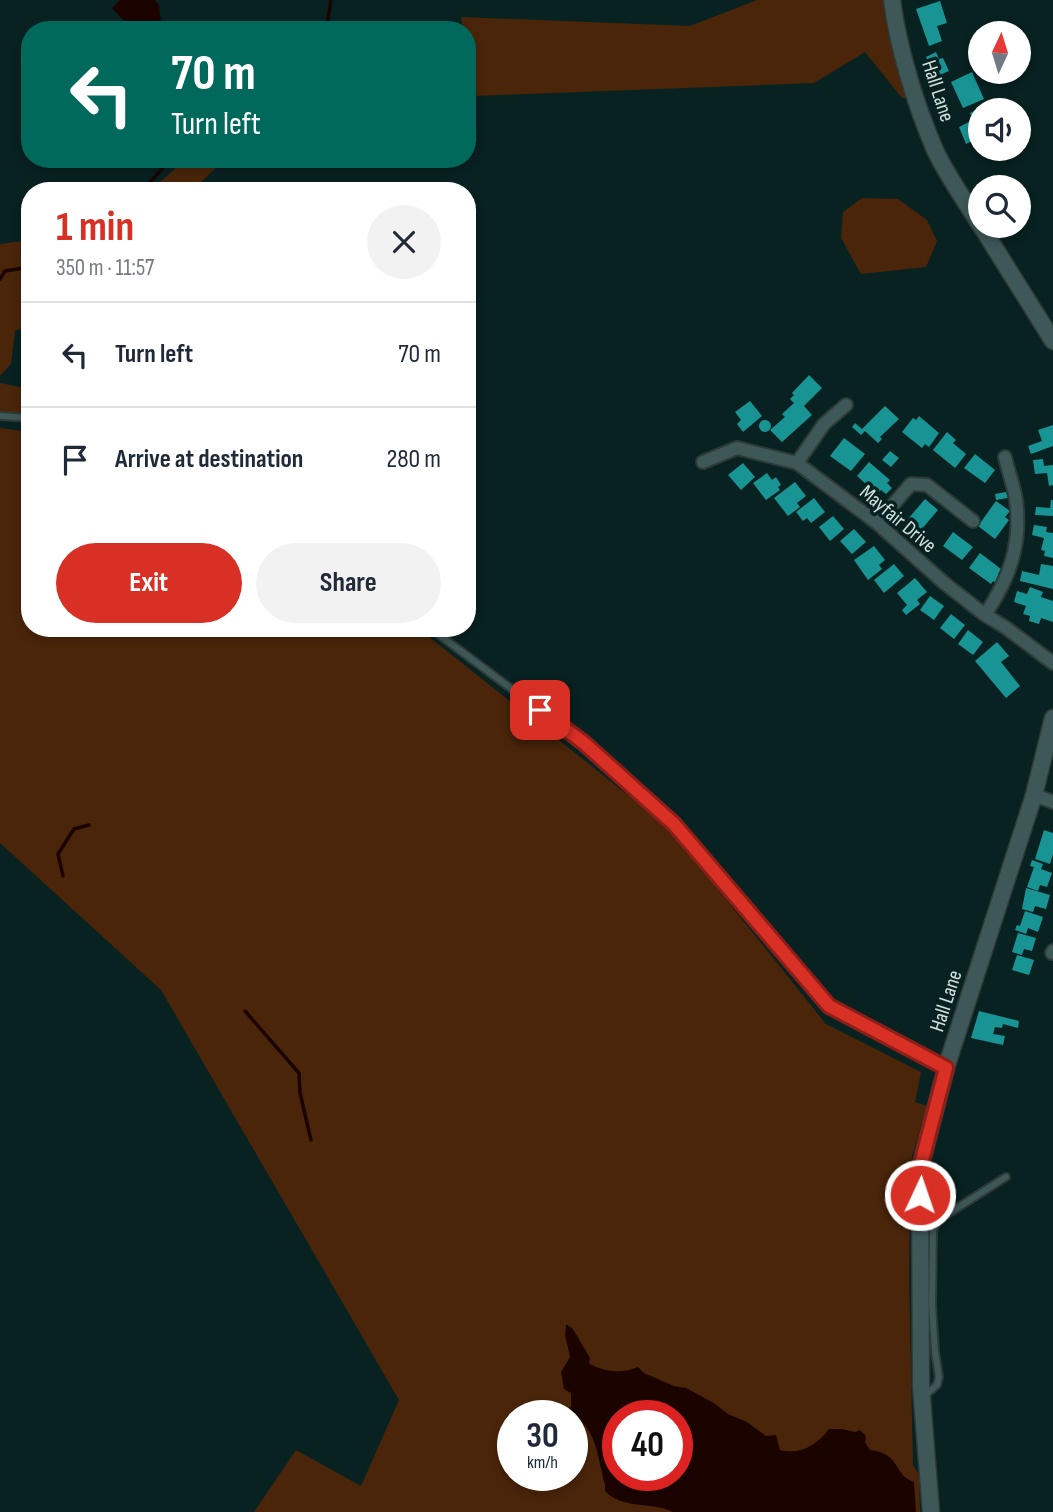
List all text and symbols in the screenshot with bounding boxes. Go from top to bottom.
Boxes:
north arrow [968,21,1031,84]
map controls [968,21,1031,238]
text: 70 m [171,45,256,104]
icon: left [56,49,147,140]
street label: Hall Lane [916,57,960,125]
button: sound [968,98,1031,161]
text: Turn left [171,105,261,144]
button: search [968,175,1031,238]
text: 1 min [56,202,134,253]
button: close [367,205,441,279]
text: 350 m · 11:57 [56,254,154,282]
icon: left [56,336,94,374]
text: Turn left [115,339,193,370]
text: 70 m [398,339,441,370]
icon: arrive [56,441,94,479]
text: Arrive at destination [115,444,303,475]
text: 280 m [386,444,441,475]
street label: Mayfair Drive [855,480,941,558]
button: Exit [56,543,242,623]
button: Share [256,543,441,623]
pin [510,680,570,740]
icon: arrive [521,691,559,729]
street label: Hall Lane [924,967,968,1035]
position arrow [883,1158,957,1232]
speed limit sign: 40 [602,1400,693,1491]
text: 30 [526,1415,559,1458]
text: km/h [527,1452,558,1473]

